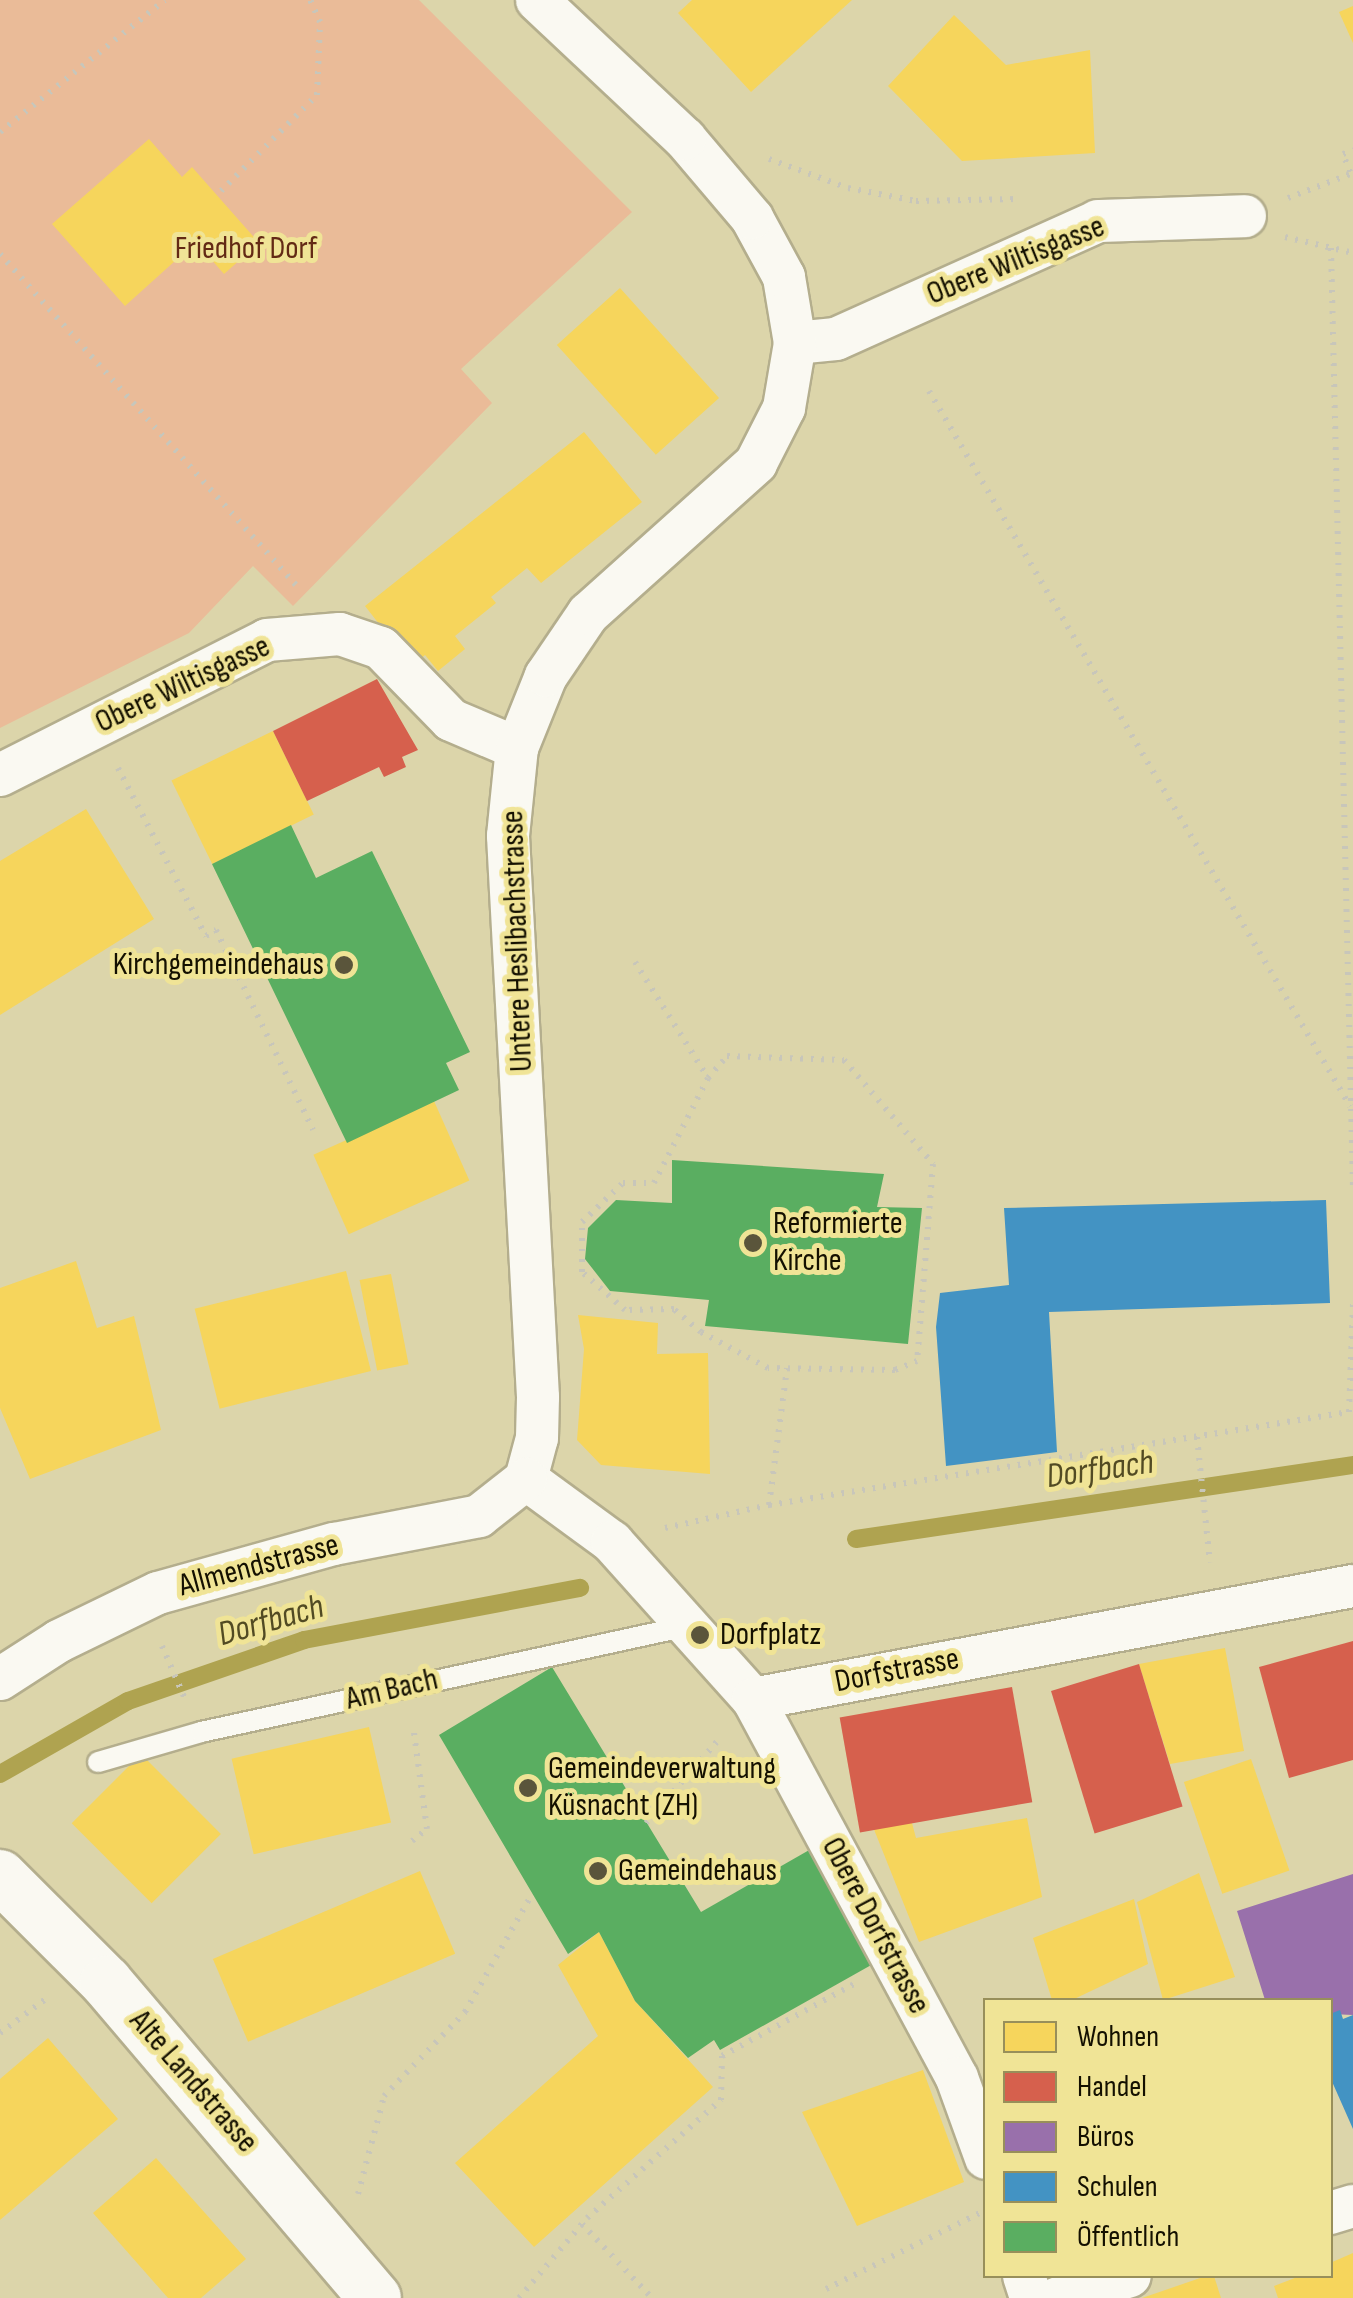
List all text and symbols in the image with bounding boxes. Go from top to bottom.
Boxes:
street label: Obere Wiltisgasse [921,208,1111,314]
park label: Friedhof Dorf [175,230,317,268]
street label: Obere Wiltisgasse [89,628,277,742]
street label: Untere Heslibachstrasse [494,810,542,1072]
place label: Kirchgemeindehaus [113,946,324,984]
marker: Kirchgemeindehaus [333,954,355,976]
place label: Reformierte Kirche [773,1206,903,1281]
marker: Reformierte Kirche [742,1232,764,1254]
water label: Dorfbach [1044,1442,1156,1498]
street label: Allmendstrasse [175,1526,343,1606]
water label: Dorfbach [213,1586,329,1656]
place label: Dorfplatz [720,1616,821,1654]
marker: Dorfplatz [689,1624,711,1646]
street label: Dorfstrasse [832,1640,962,1702]
street label: Am Bach [342,1661,442,1719]
place label: Gemeindeverwaltung Küsnacht (ZH) [548,1751,776,1826]
marker: Gemeindeverwaltung Küsnacht (ZH) [517,1777,539,1799]
street label: Obere Dorfstrasse [812,1831,938,2021]
place label: Gemeindehaus [618,1852,777,1890]
marker: Gemeindehaus [587,1860,609,1882]
legend [983,1998,1333,2278]
street label: Alte Landstrasse [121,2003,265,2161]
text: Wohnen [1077,2019,1159,2055]
text: Handel [1077,2069,1147,2105]
text: Büros [1077,2119,1134,2155]
text: Schulen [1077,2169,1158,2205]
text: Öffentlich [1077,2219,1179,2255]

